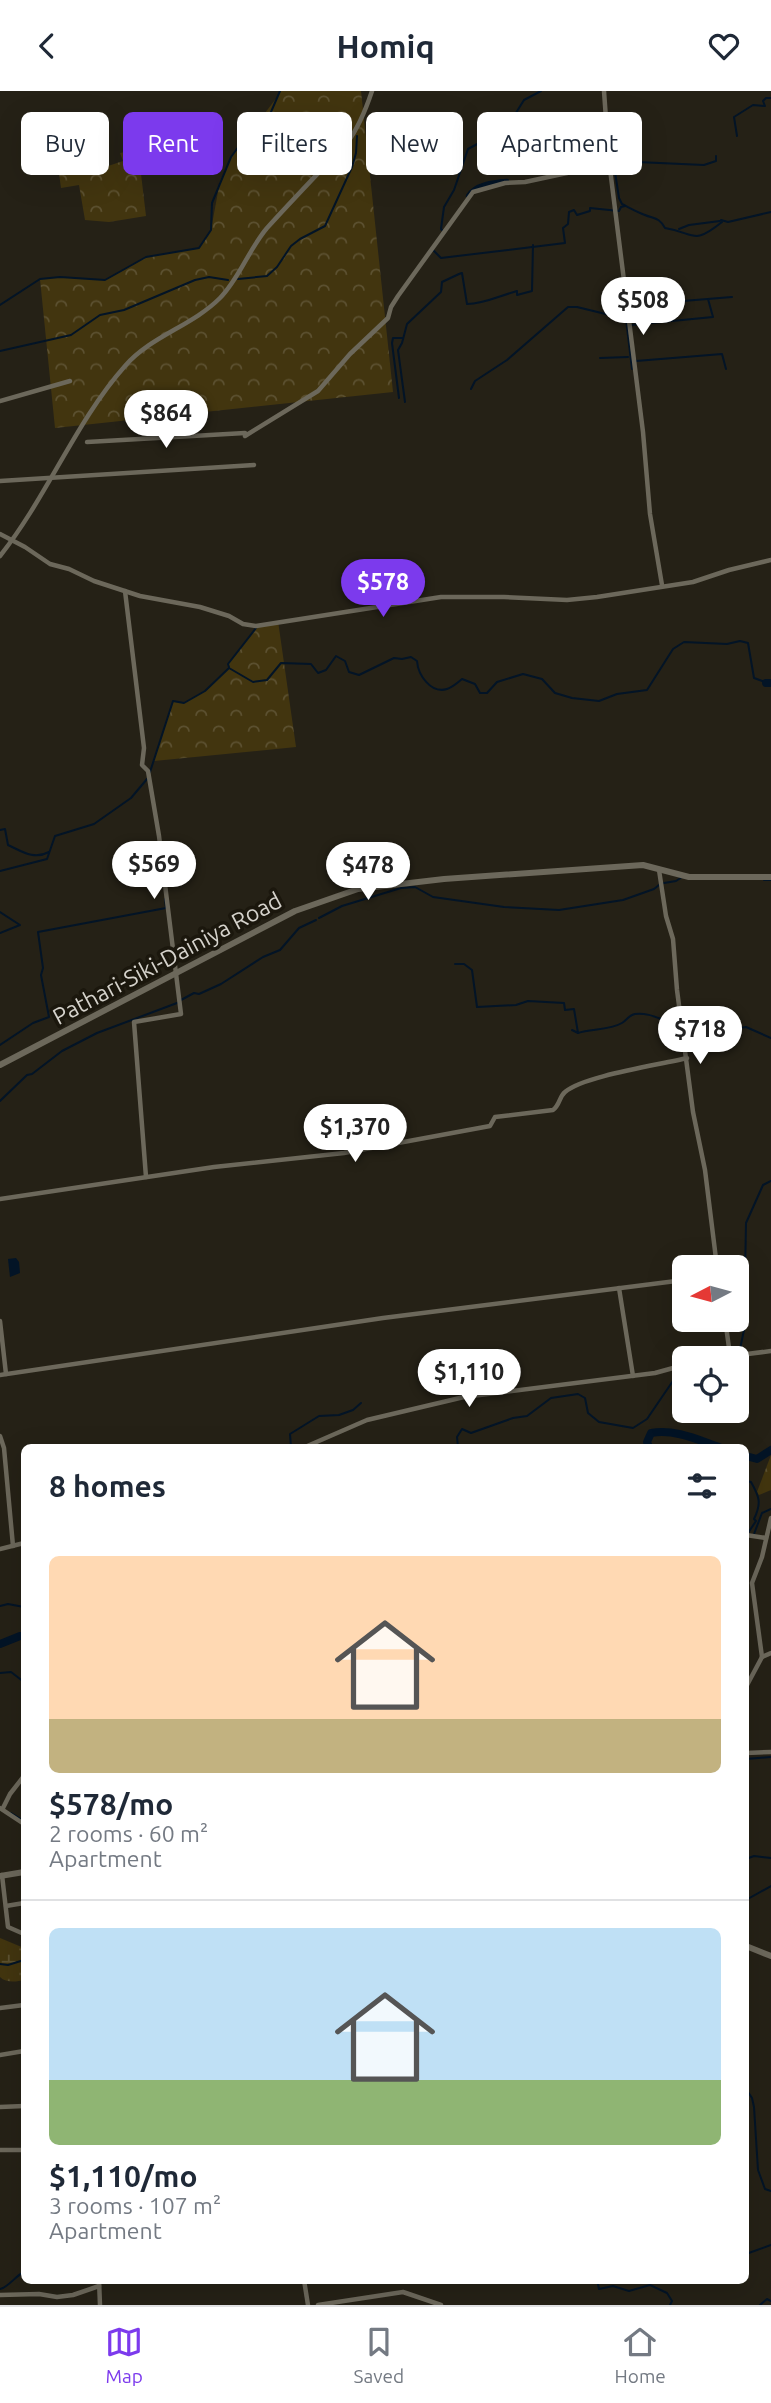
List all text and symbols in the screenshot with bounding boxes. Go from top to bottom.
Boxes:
icon: back [28,27,66,65]
icon: heart [705,27,743,65]
text: Homiq [336,28,435,64]
chip: Buy [21,112,109,175]
chip: Rent [123,112,223,175]
chip: Filters [237,112,352,175]
chip: New [366,112,463,175]
chip: Apartment [477,112,642,175]
pin: $508 [602,278,684,337]
text: $508 [617,287,669,312]
pin: $864 [125,391,207,450]
text: $864 [140,400,192,425]
pin: $578 [342,559,424,619]
text: $578 [357,569,409,594]
pin: $569 [113,841,195,901]
pin: $478 [327,843,409,902]
text: $569 [128,851,180,876]
text: $478 [342,852,394,877]
street label: Pathari-Siki-Dainiya Road [48,887,286,1029]
pin: $718 [659,1007,741,1066]
text: $718 [674,1016,726,1041]
pin: $1,370 [298,1105,412,1164]
text: $1,370 [320,1114,390,1139]
north arrow [672,1255,749,1332]
map controls [672,1255,749,1423]
button: locate [672,1346,749,1423]
pin: $1,110 [412,1349,526,1409]
text: $1,110 [434,1359,504,1384]
icon: filters [683,1467,721,1505]
text: 8 homes [49,1469,166,1503]
icon: home [322,1602,448,1728]
text: $578/mo [49,1787,173,1821]
text: 2 rooms · 60 m² [49,1821,208,1846]
text: Apartment [49,1846,162,1871]
icon: home [322,1974,448,2100]
text: $1,110/mo [49,2159,198,2193]
text: 3 rooms · 107 m² [49,2193,221,2218]
text: Apartment [49,2218,162,2243]
tab: Map [105,2323,143,2387]
tab: Saved [354,2323,404,2387]
tab: Home [615,2323,666,2387]

